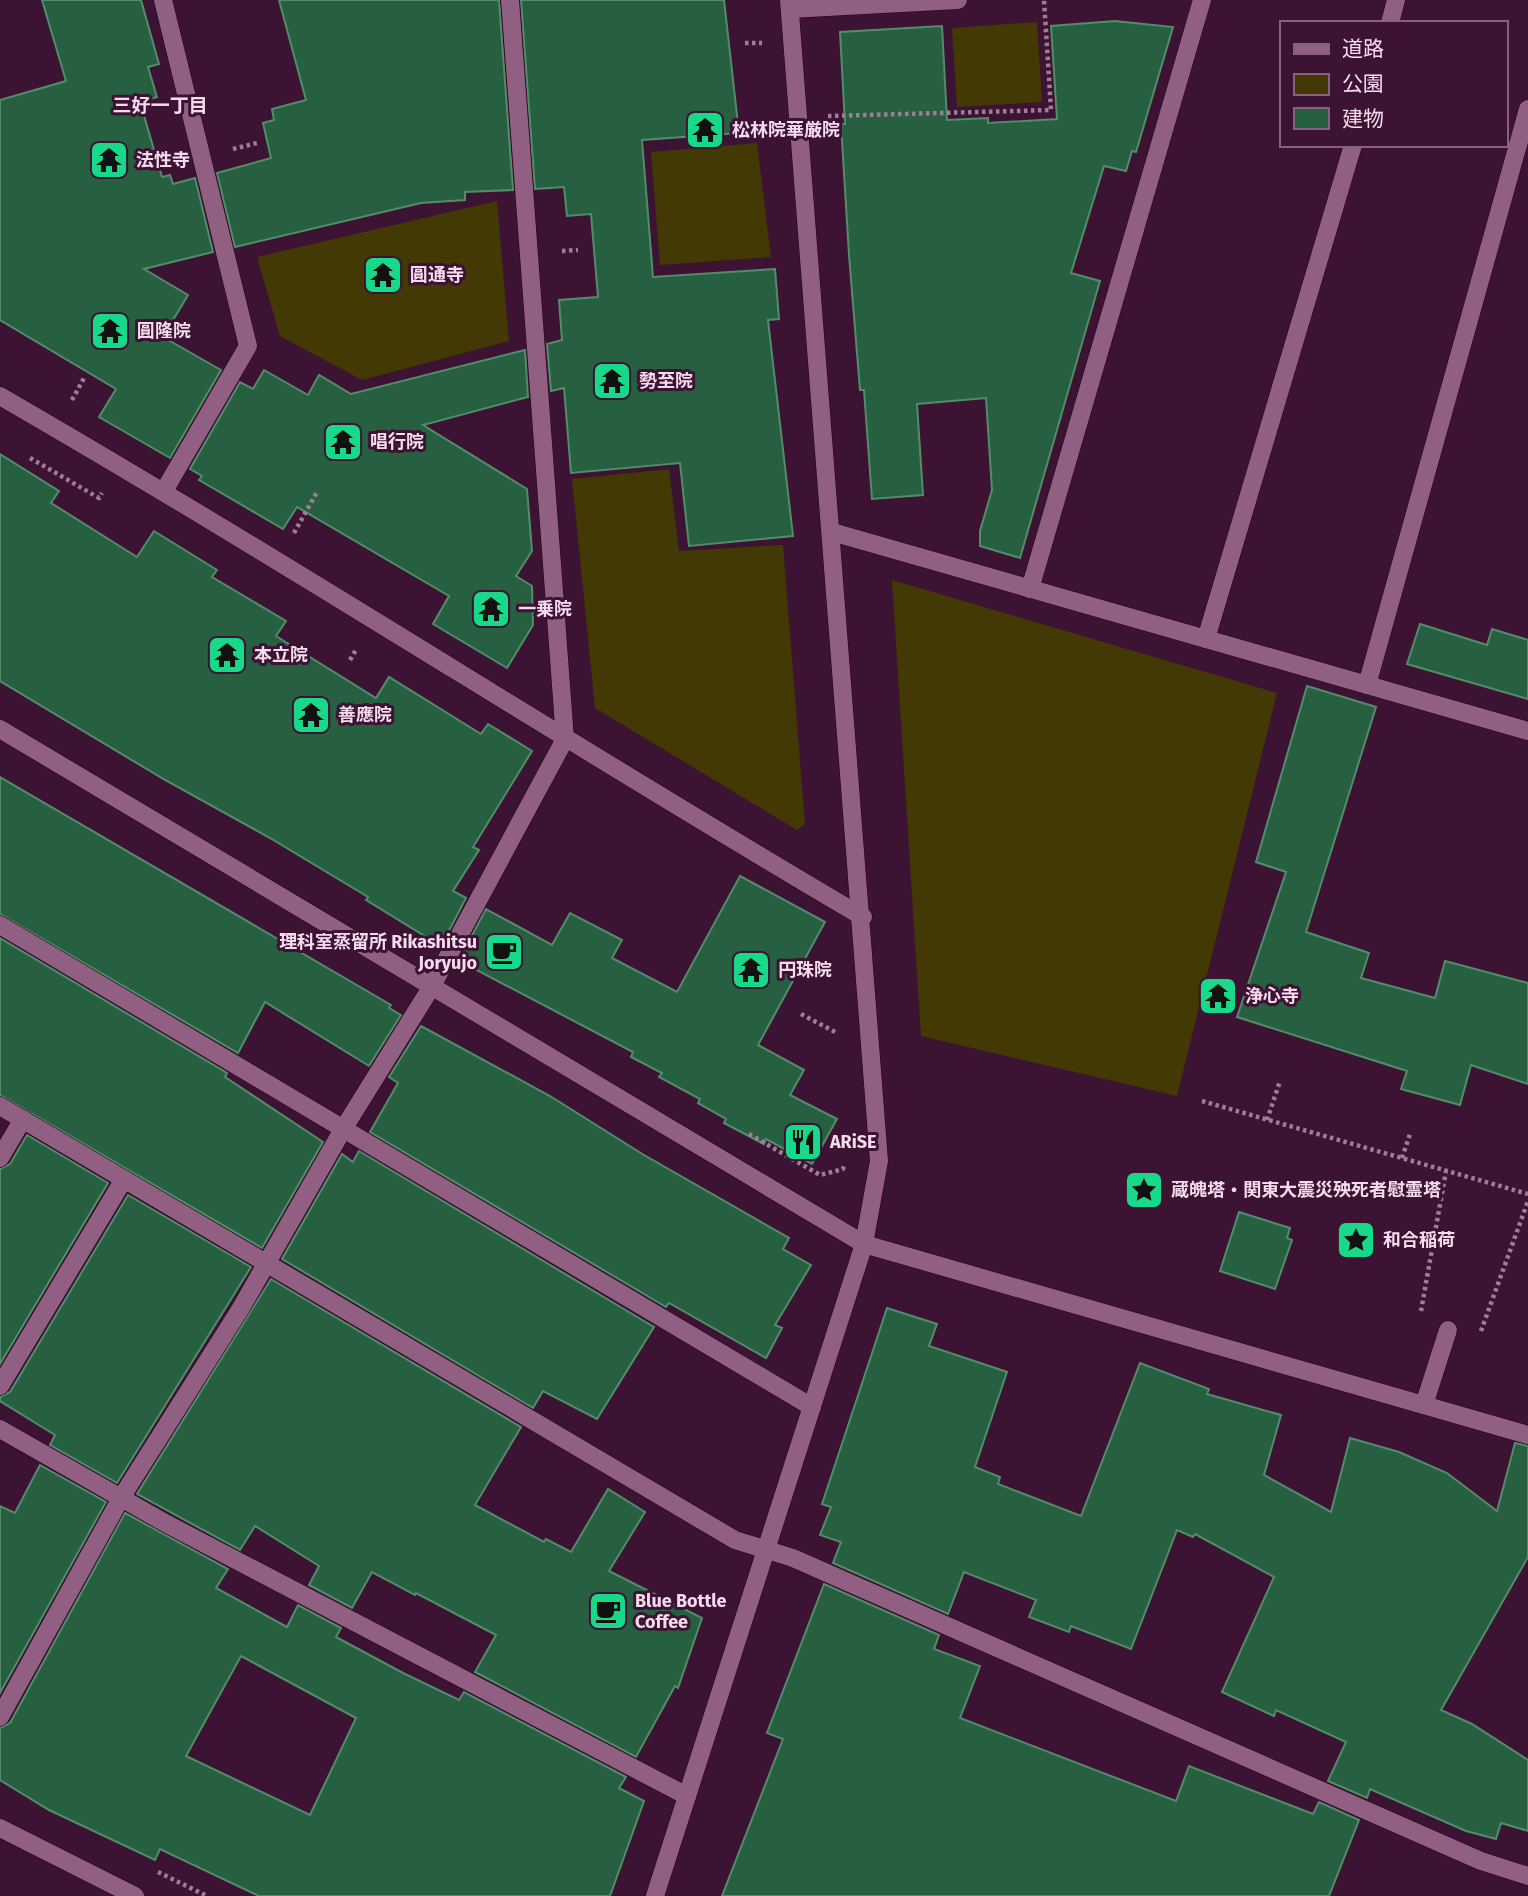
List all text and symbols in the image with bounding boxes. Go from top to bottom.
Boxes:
legend [1280,21,1507,147]
text: 道路 [1342,36,1384,62]
text: 公園 [1342,71,1384,97]
district label: 三好一丁目 [112,94,208,117]
text: 建物 [1342,106,1384,132]
temple icon: 松林院華厳院 [684,109,726,151]
place label: 松林院華厳院 [732,119,840,141]
temple icon: 法性寺 [88,139,130,181]
place label: 法性寺 [136,149,190,171]
temple icon: 圓通寺 [362,254,404,296]
place label: 圓通寺 [410,264,464,286]
temple icon: 圓隆院 [89,310,131,352]
place label: 圓隆院 [137,320,191,342]
temple icon: 勢至院 [591,360,633,402]
place label: 勢至院 [639,370,693,392]
temple icon: 唱行院 [322,421,364,463]
place label: 唱行院 [370,431,424,453]
temple icon: 一乗院 [470,588,512,630]
place label: 一乗院 [518,598,572,620]
temple icon: 本立院 [206,634,248,676]
place label: 本立院 [254,644,308,666]
temple icon: 善應院 [290,694,332,736]
place label: 善應院 [338,704,392,726]
place label: 理科室蒸留所 Rikashitsu Joryujo [279,931,477,974]
cafe icon: 理科室蒸留所 Rikashitsu Joryujo [483,931,525,973]
temple icon: 円珠院 [730,949,772,991]
place label: 円珠院 [778,959,832,981]
temple icon: 浄心寺 [1197,975,1239,1017]
place label: 浄心寺 [1245,985,1299,1007]
restaurant icon: ARiSE [782,1121,824,1163]
place label: ARiSE [829,1131,877,1153]
place icon: 蔵魄塔・関東大震災殃死者慰霊塔 [1123,1169,1165,1211]
place label: 蔵魄塔・関東大震災殃死者慰霊塔 [1171,1179,1441,1201]
place icon: 和合稲荷 [1335,1219,1377,1261]
place label: 和合稲荷 [1383,1229,1455,1251]
cafe icon: Blue Bottle Coffee [587,1590,629,1632]
place label: Blue Bottle Coffee [635,1590,727,1633]

